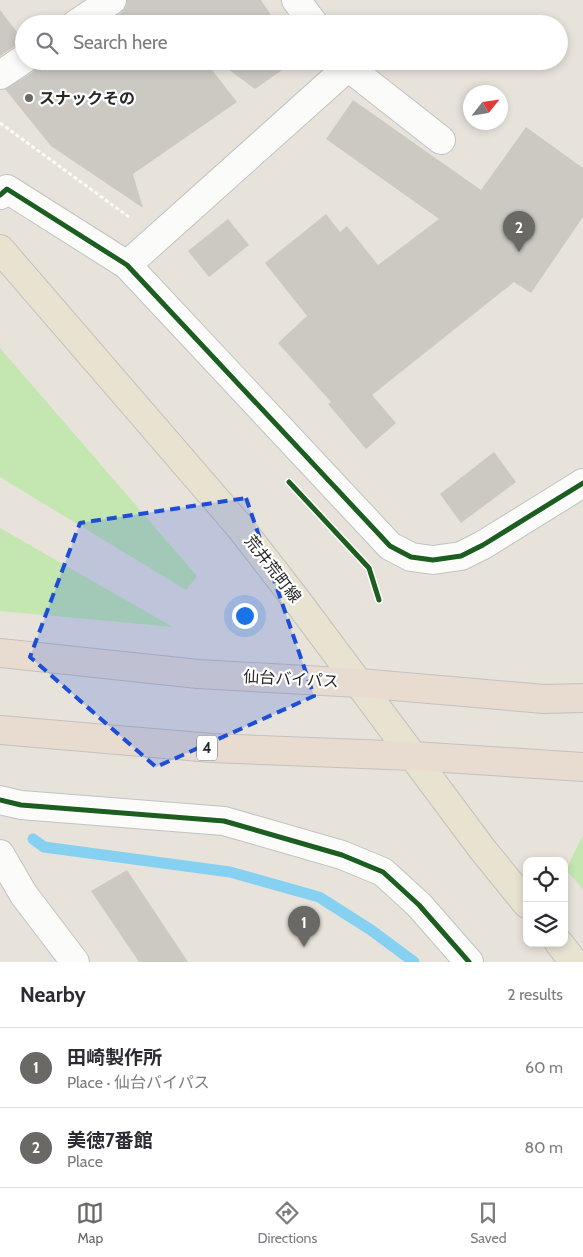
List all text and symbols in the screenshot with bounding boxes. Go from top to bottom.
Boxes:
search box [15,15,568,70]
icon: search [33,29,61,57]
text: Search here [73,31,167,54]
north arrow [463,85,508,130]
place label: スナックその [39,89,135,108]
marker: スナックその [23,92,35,104]
pin: 2 [503,211,535,252]
street label: 荒井荒町線 [241,532,305,606]
your location [232,603,258,629]
street label: 仙台バイパス [243,667,339,691]
road number: 4 [197,736,217,760]
map controls [523,857,568,947]
button: locate [523,857,568,902]
button: layers [523,902,568,947]
pin: 1 [288,906,320,947]
text: Nearby [20,982,86,1007]
text: 2 results [507,985,563,1004]
text: 田崎製作所 [67,1046,162,1069]
text: 1 [33,1058,39,1077]
text: 60 m [525,1058,563,1077]
text: Place · 仙台バイパス [67,1073,210,1092]
text: 美徳7番館 [67,1129,153,1152]
text: 2 [32,1138,40,1157]
text: 80 m [525,1138,563,1157]
text: Place [67,1152,103,1171]
tab: Map [76,1199,104,1247]
tab: Directions [257,1199,317,1247]
tab: Saved [470,1199,507,1247]

